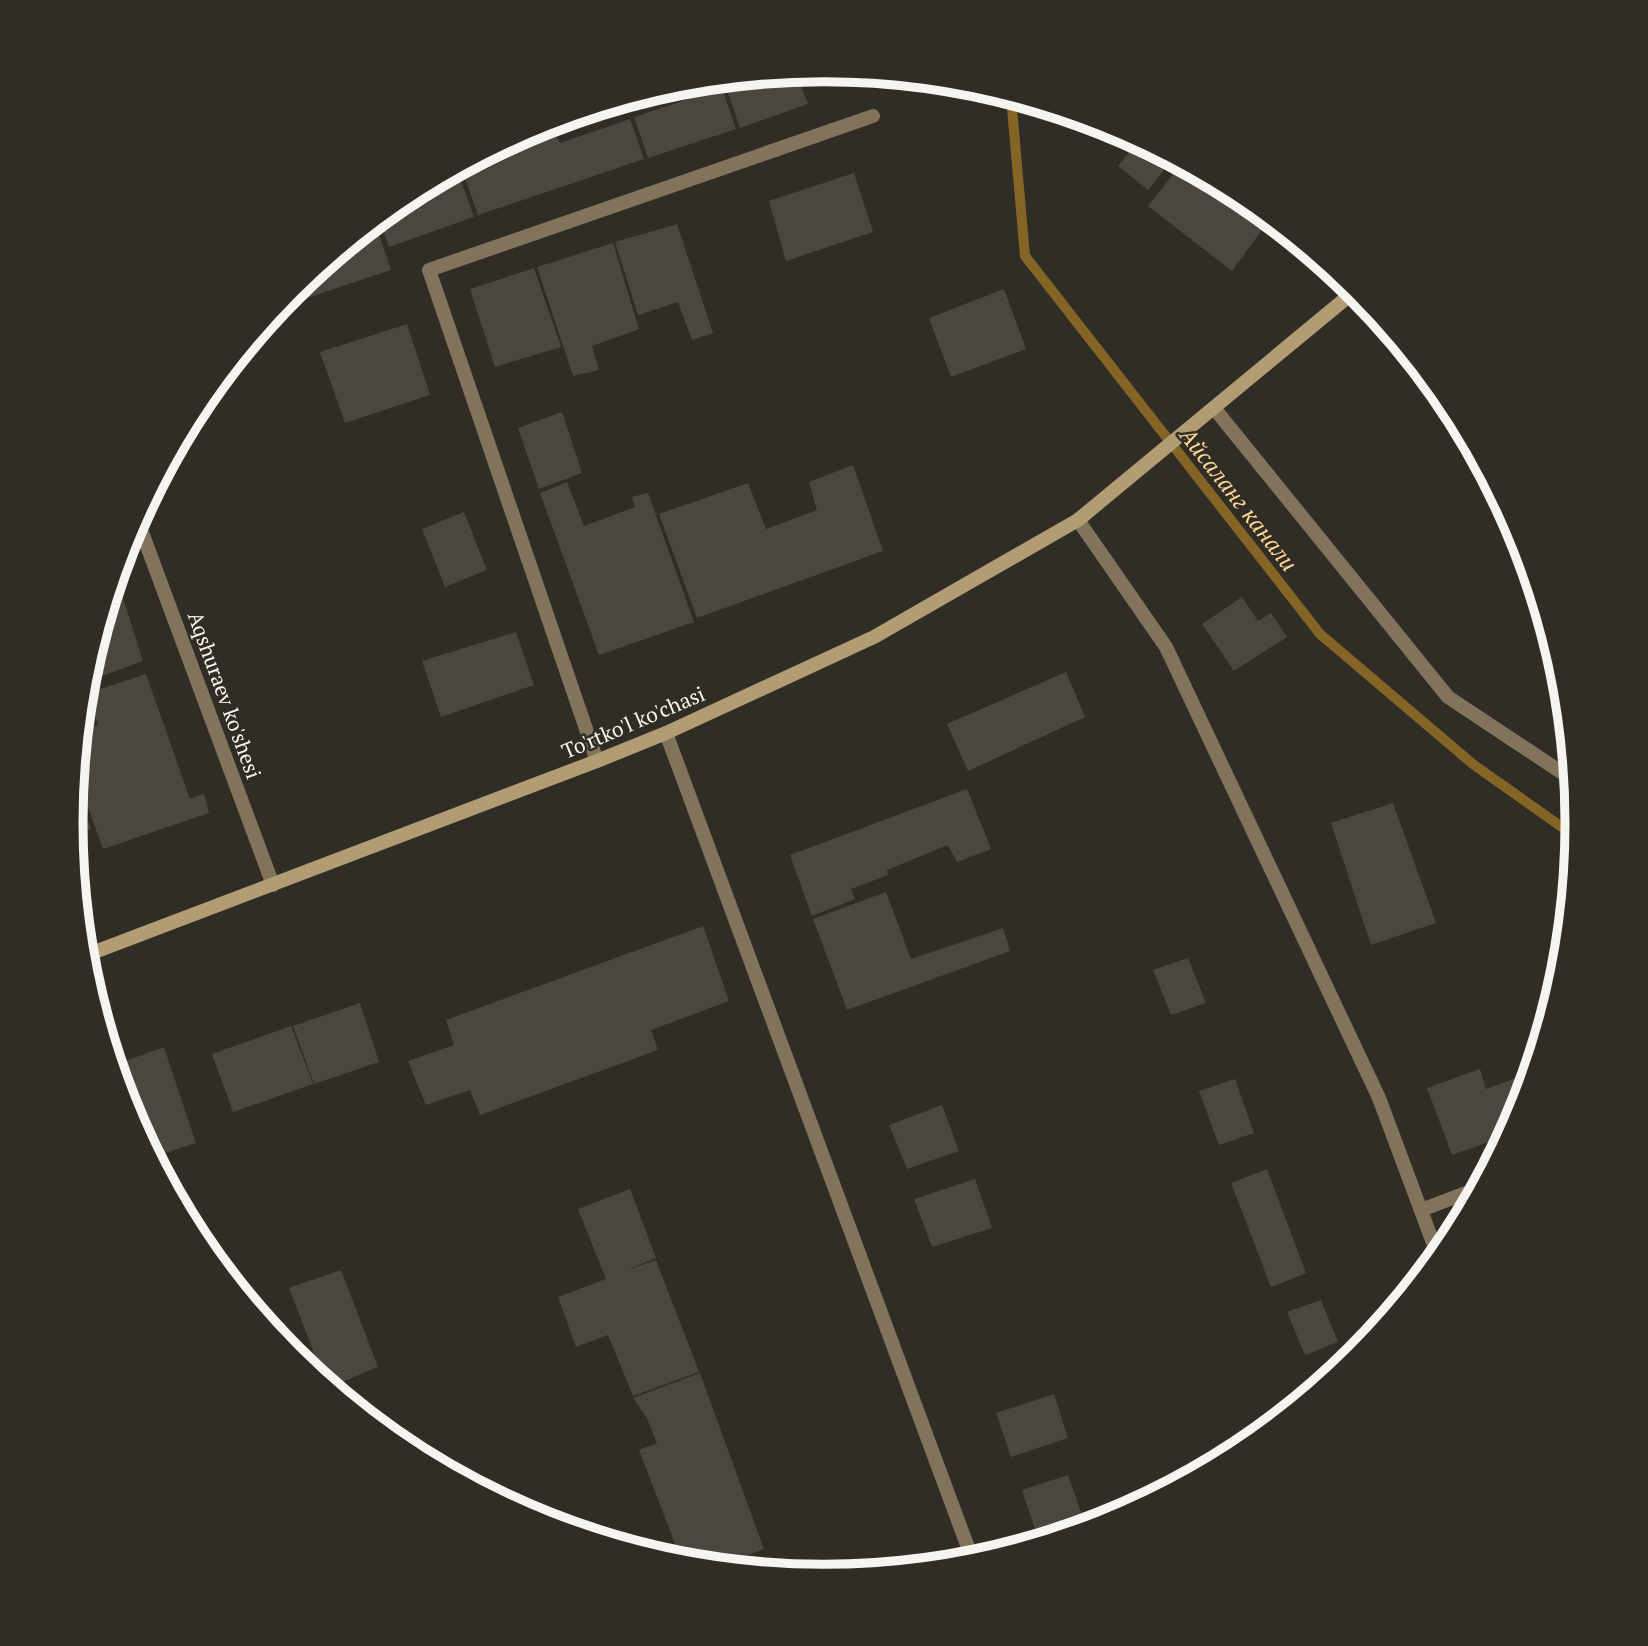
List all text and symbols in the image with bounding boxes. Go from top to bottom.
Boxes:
water label: Айсаланг канали [1172,419,1305,577]
street label: Aqshuraev ko'shesi [182,608,268,782]
street label: To'rtko'l ko'chasi [557,679,709,765]

